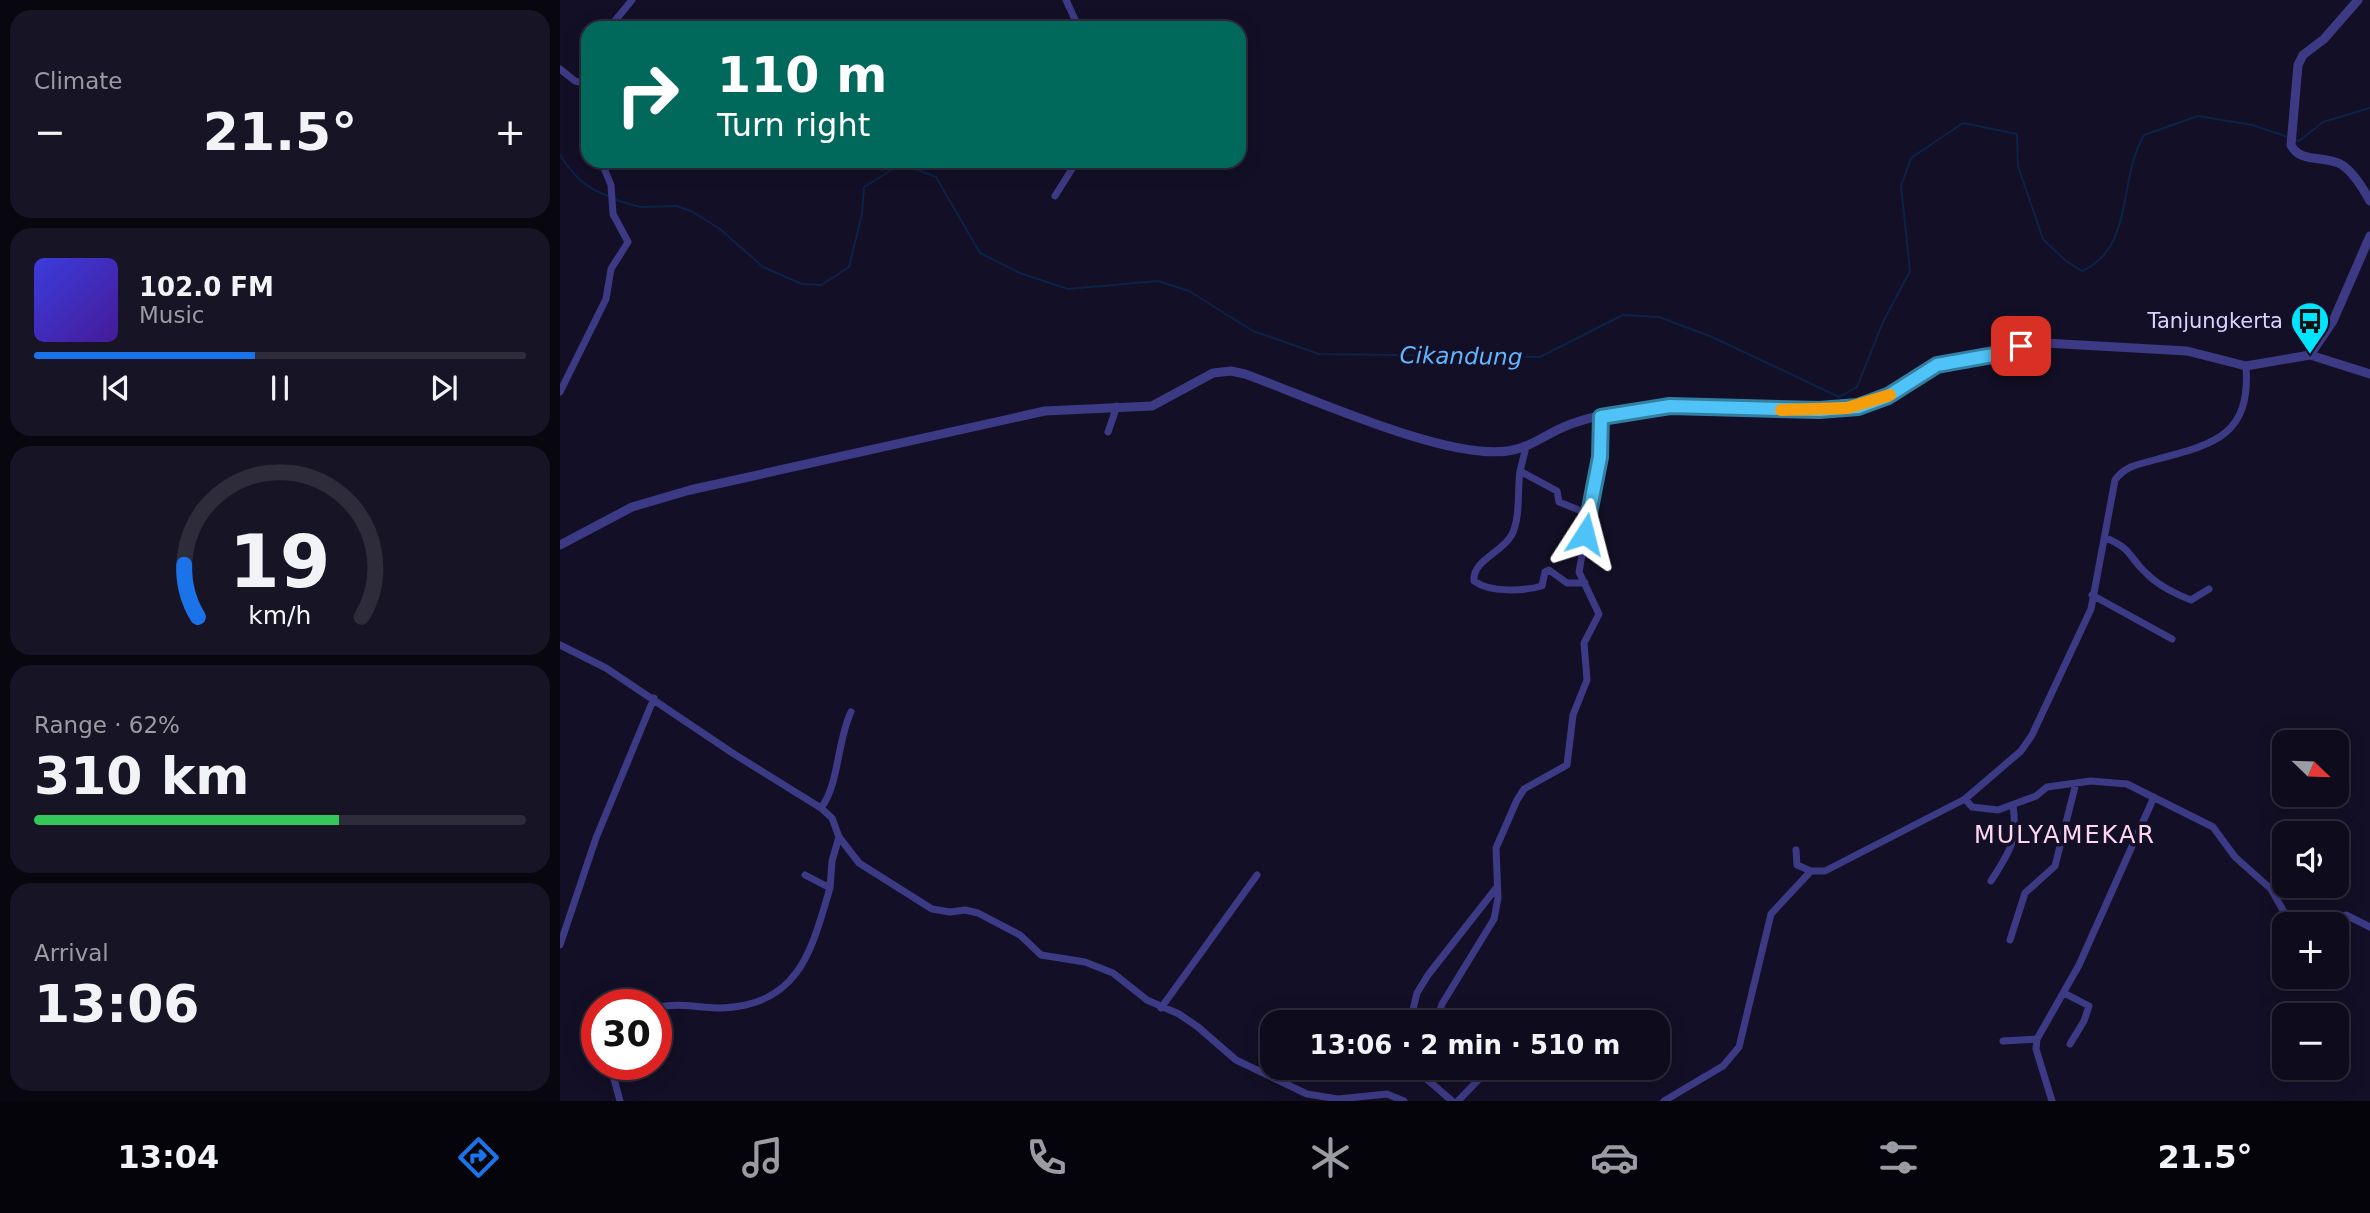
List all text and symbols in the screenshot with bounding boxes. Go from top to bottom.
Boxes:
text: 110 m [717,47,887,104]
icon: right [602,49,693,140]
text: Climate [34,68,123,94]
text: 21.5° [203,102,357,162]
text: Turn right [717,106,870,144]
text: − [34,110,66,154]
text: + [494,110,526,154]
text: 102.0 FM [139,272,274,302]
bus stop icon: Tanjungkerta [2289,300,2331,355]
text: Music [139,302,204,328]
place label: Tanjungkerta [2147,309,2283,333]
pin [1991,316,2051,376]
icon: arrive [2002,327,2040,365]
water label: Cikandung [1399,342,1523,370]
icon: previous [97,369,135,407]
icon: pause [261,369,299,407]
icon: next [425,369,463,407]
position arrow [1548,497,1622,571]
text: 19 [229,519,331,604]
text: km/h [248,600,312,629]
text: Range · 62% [34,712,180,738]
north arrow [2272,730,2348,807]
map controls [2272,730,2349,1080]
text: 310 km [34,746,249,806]
district label: MULYAMEKAR [1974,821,2156,849]
button: sound [2272,821,2349,898]
button: + [2272,912,2349,989]
text: Arrival [34,940,109,966]
text: 13:06 [34,974,200,1034]
speed limit sign: 30 [581,989,672,1080]
button: − [2272,1003,2349,1080]
text: 13:06 · 2 min · 510 m [1310,1030,1620,1060]
icon: directions [454,1133,503,1182]
icon: music [738,1133,787,1182]
icon: phone [1022,1133,1071,1182]
icon: climate [1306,1133,1355,1182]
icon: car [1590,1133,1639,1182]
icon: filters [1874,1133,1923,1182]
text: 13:04 [117,1138,219,1176]
text: 21.5° [2158,1138,2252,1176]

